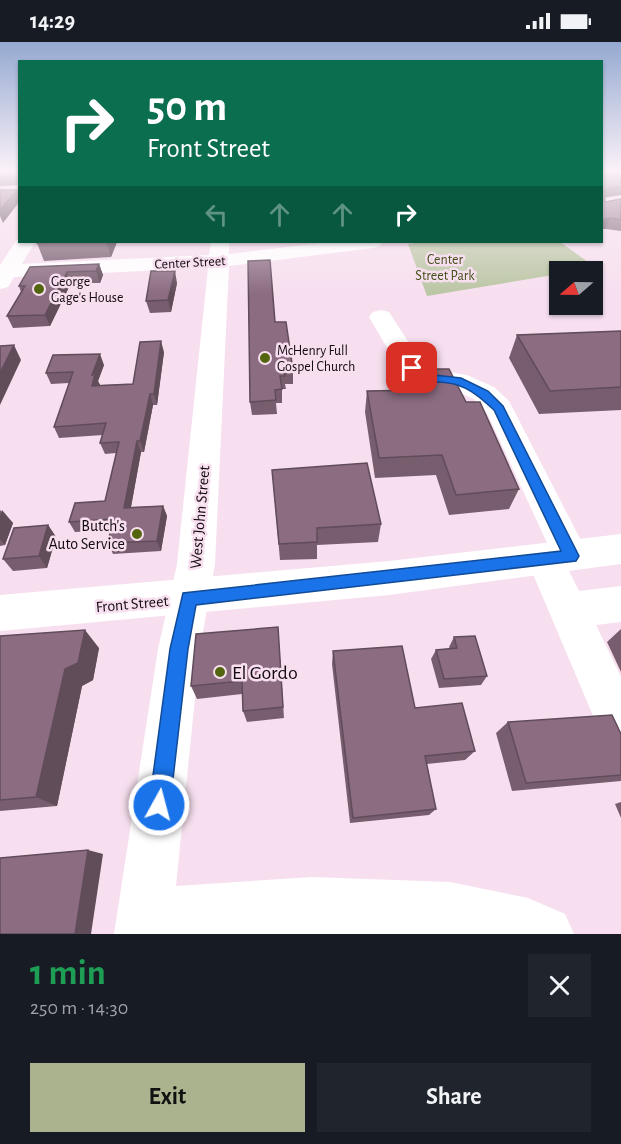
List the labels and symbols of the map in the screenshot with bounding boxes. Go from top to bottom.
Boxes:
park label: Center Street Park [415,253,475,283]
street label: Center Street [154,254,226,272]
north arrow [549,261,603,315]
place label: George Gage's House [51,275,123,305]
marker: George Gage's House [32,282,46,296]
pin [386,342,437,393]
place label: McHenry Full Gospel Church [277,344,355,374]
marker: McHenry Full Gospel Church [258,351,272,365]
street label: West John Street [188,465,212,570]
place label: Butch's Auto Service [48,518,125,552]
marker: Butch's Auto Service [130,527,144,541]
street label: Front Street [95,593,169,615]
place label: El Gordo [232,663,298,683]
marker: El Gordo [213,665,227,679]
position arrow [127,773,191,837]

